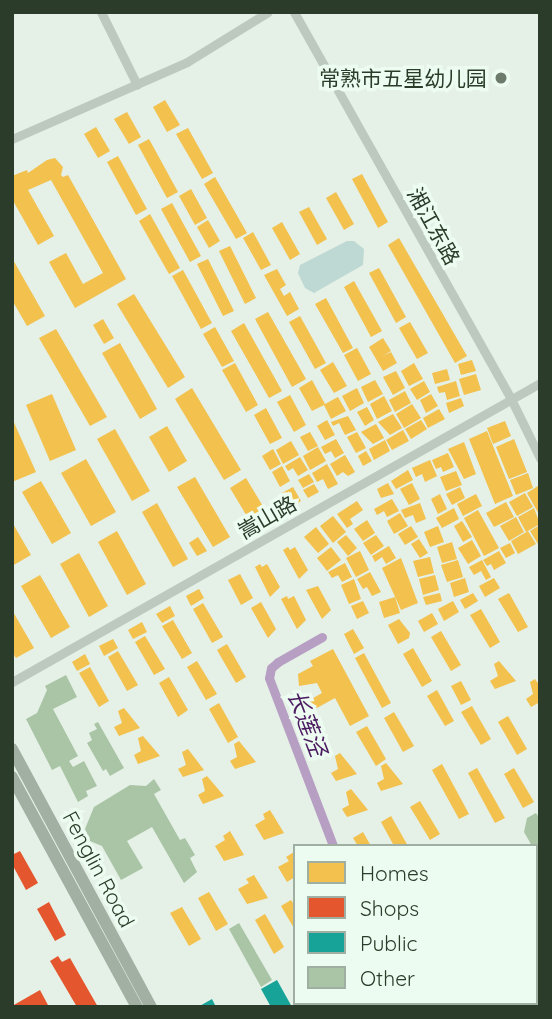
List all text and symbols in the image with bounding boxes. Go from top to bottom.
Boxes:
place label: 常熟市五星幼儿园 [319,65,487,91]
marker: 常熟市五星幼儿园 [493,70,509,86]
street label: 湘江东路 [403,183,465,269]
street label: 嵩山路 [233,490,301,544]
water label: 长莲泾 [282,686,332,760]
street label: Fenglin Road [58,807,140,931]
legend [293,844,538,1005]
text: Homes [360,860,429,886]
text: Shops [360,895,419,921]
text: Public [360,930,417,956]
text: Other [360,965,415,991]

